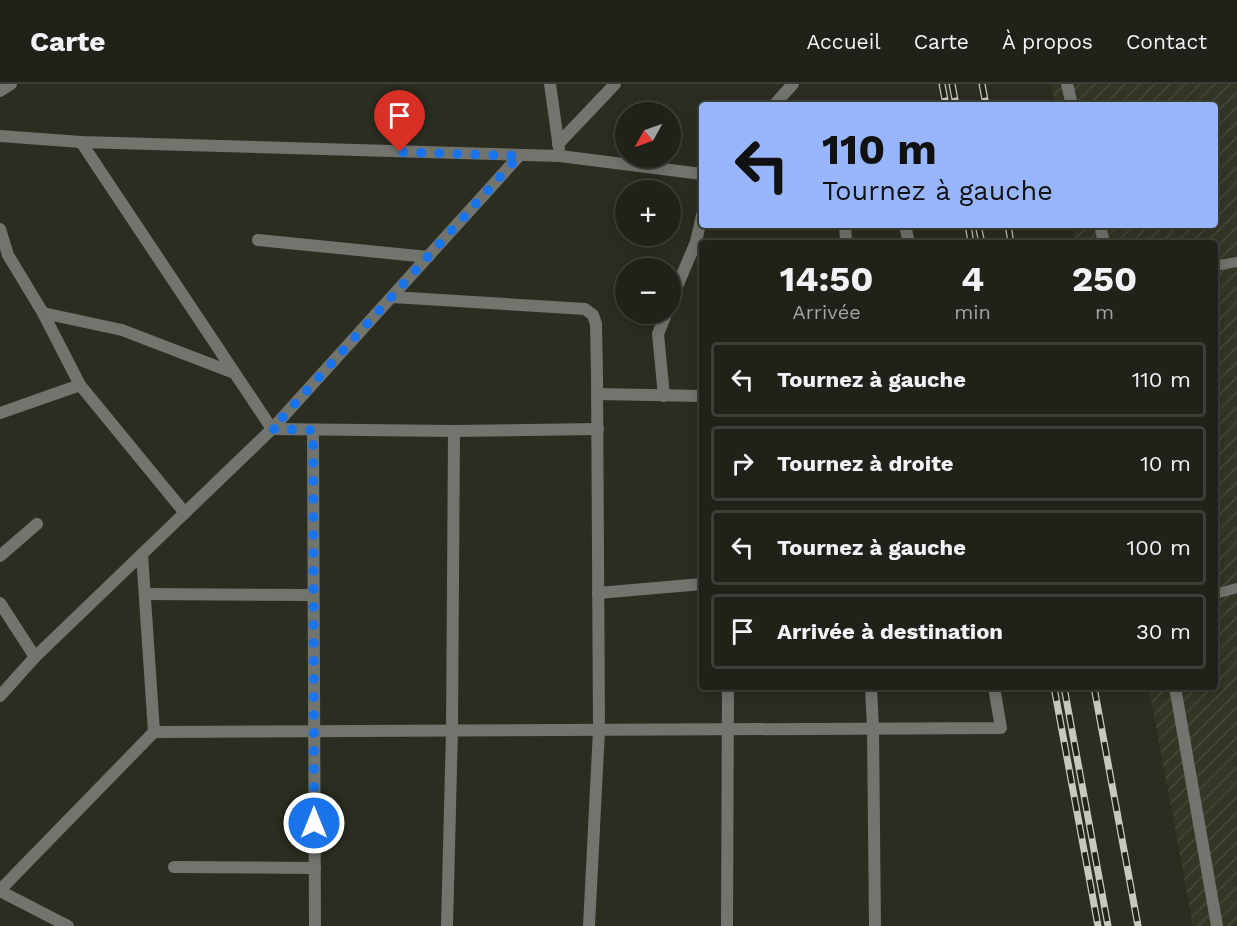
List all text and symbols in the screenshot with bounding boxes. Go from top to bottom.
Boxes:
text: Carte [30,25,105,58]
text: Accueil [806,29,881,54]
text: Carte [914,29,969,54]
text: À propos [1002,29,1093,54]
text: Contact [1126,29,1207,54]
pin [374,90,425,152]
icon: arrive [383,99,416,132]
north arrow [615,102,681,168]
map controls [615,102,681,324]
text: 110 m [822,125,937,174]
icon: left [723,126,801,204]
text: Tournez à gauche [822,175,1053,207]
button: + [615,180,681,246]
button: − [615,258,681,324]
text: 14:50 [780,258,874,300]
text: 4 [961,258,984,300]
text: 250 [1072,258,1137,300]
text: Arrivée [792,300,861,324]
text: min [954,300,991,324]
text: m [1095,300,1114,324]
icon: left [726,363,759,396]
text: Tournez à gauche [777,367,966,392]
text: 110 m [1132,367,1191,392]
icon: right [726,447,759,480]
text: Tournez à droite [777,451,954,476]
text: 10 m [1140,451,1191,476]
icon: left [726,531,759,564]
text: Tournez à gauche [777,535,966,560]
text: 100 m [1127,535,1191,560]
icon: arrive [726,615,759,648]
text: Arrivée à destination [777,619,1003,644]
text: 30 m [1136,619,1191,644]
position arrow [282,791,346,855]

